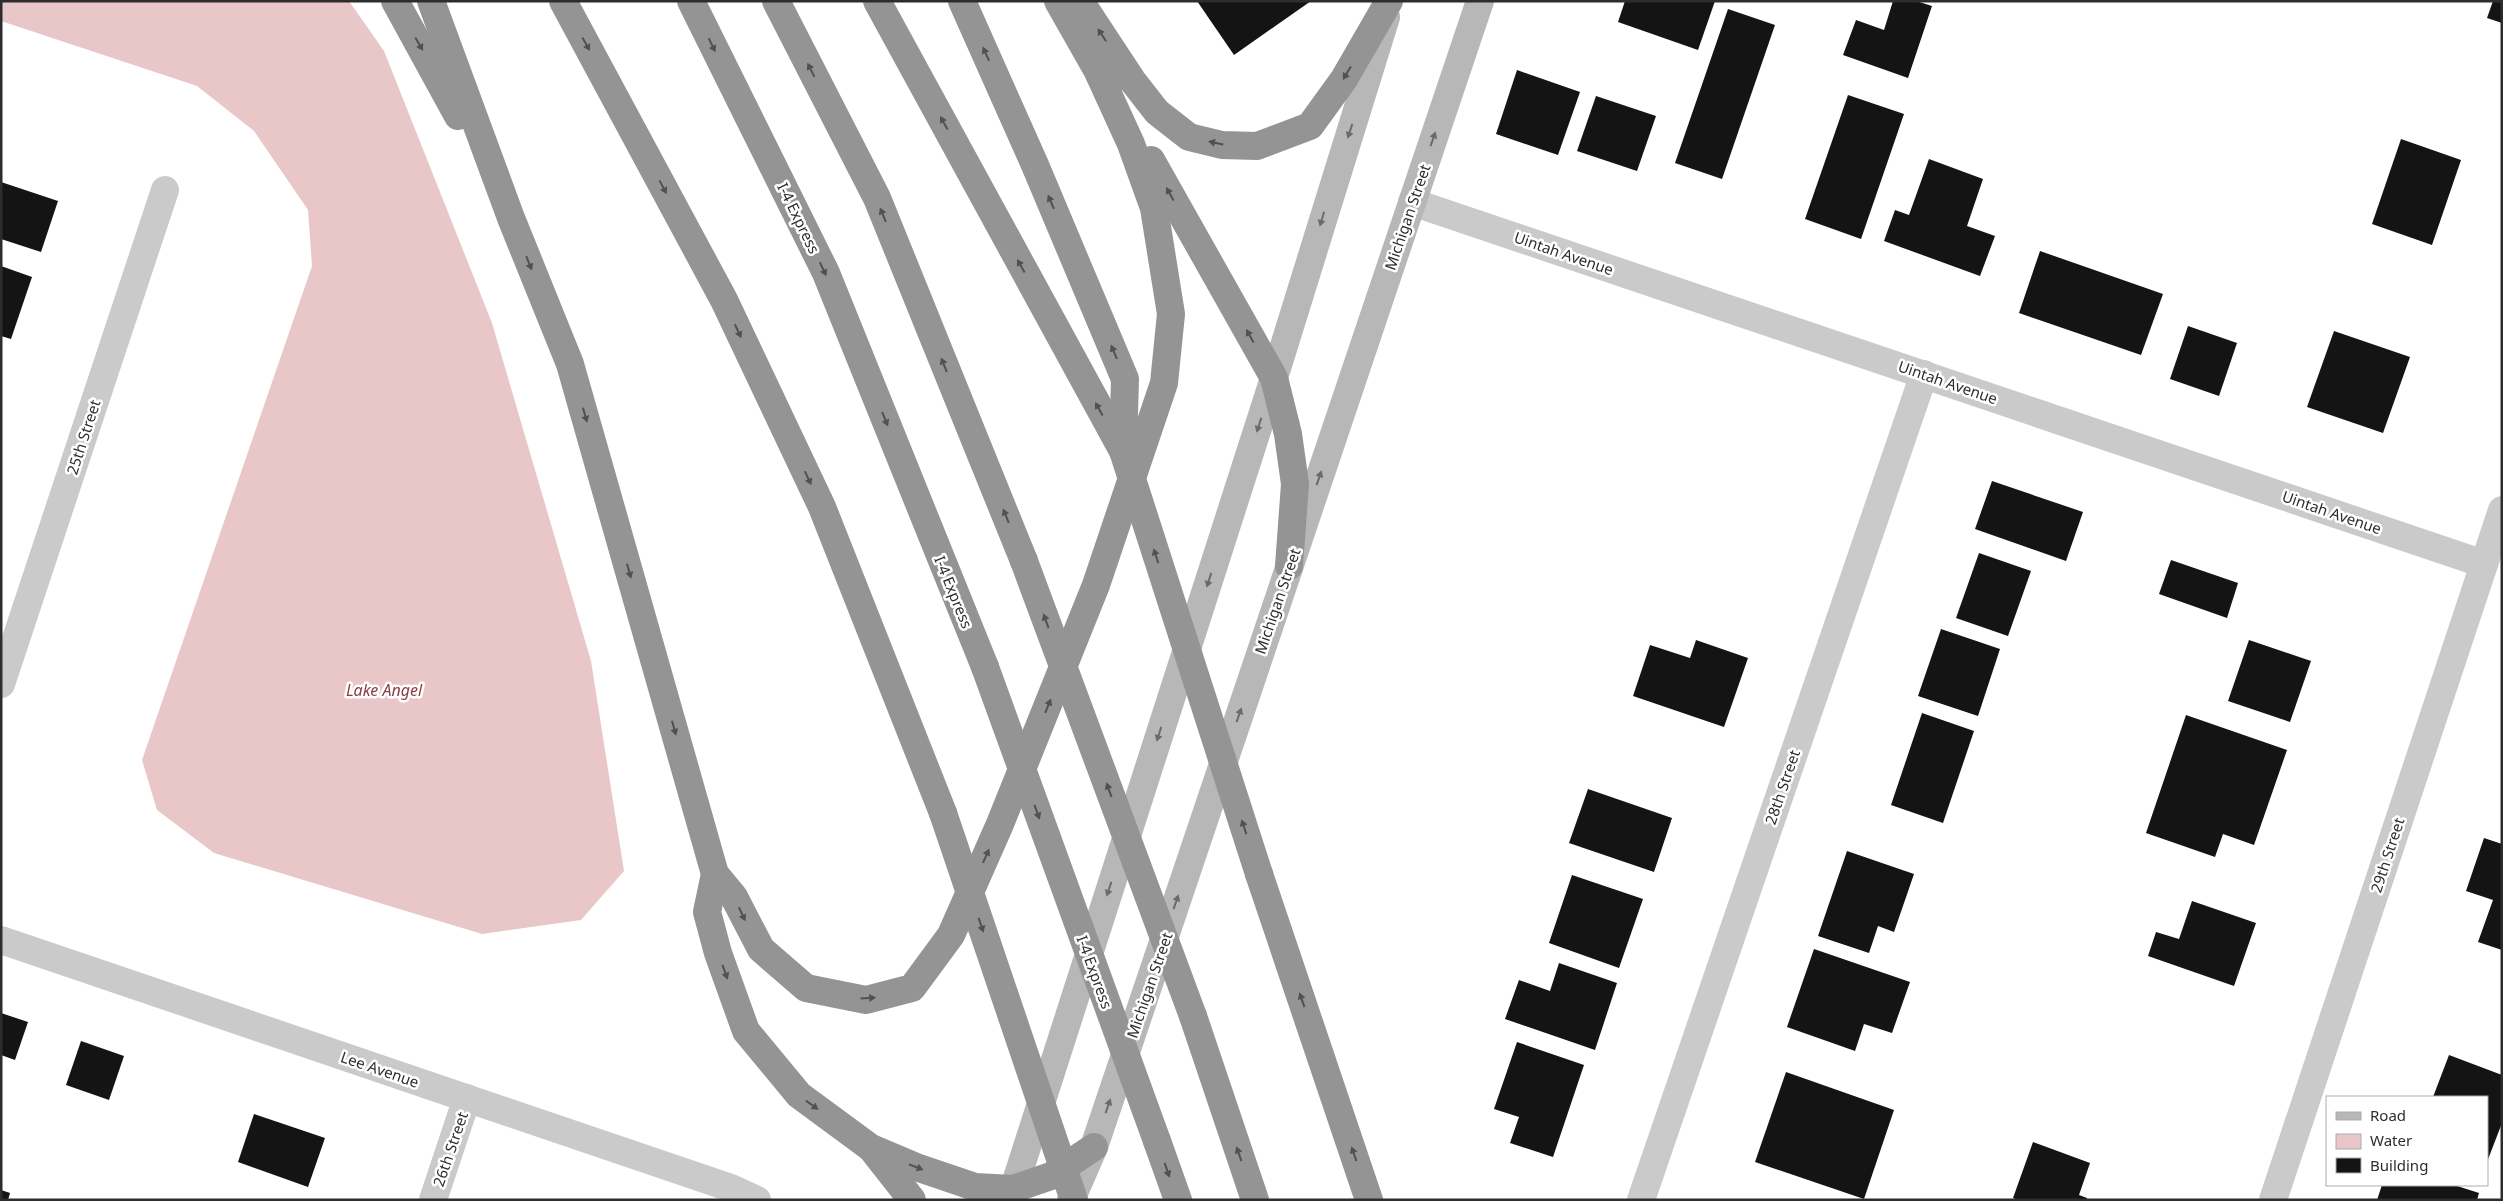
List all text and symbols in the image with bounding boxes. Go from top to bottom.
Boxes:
one-way arrow [1098,29,1107,42]
one-way arrow [415,36,423,51]
one-way arrow [582,37,591,51]
one-way arrow [708,38,716,52]
one-way arrow [981,47,989,61]
one-way arrow [807,62,815,77]
one-way arrow [1342,67,1351,80]
one-way arrow [939,117,948,130]
one-way arrow [1346,124,1354,139]
one-way arrow [1429,131,1437,146]
one-way arrow [1207,139,1223,147]
street label: Michigan Street [1380,161,1435,273]
street label: I-4 Express [773,179,825,257]
one-way arrow [659,180,668,194]
one-way arrow [1166,188,1175,201]
one-way arrow [1046,195,1054,210]
one-way arrow [879,208,887,222]
one-way arrow [1318,212,1326,227]
street label: Uintah Avenue [1512,227,1616,279]
one-way arrow [525,256,533,271]
one-way arrow [1017,259,1026,273]
one-way arrow [820,262,828,276]
one-way arrow [734,324,742,338]
one-way arrow [1246,329,1254,343]
one-way arrow [1109,345,1117,359]
street label: Uintah Avenue [1896,356,2000,408]
one-way arrow [940,358,948,373]
street label: 25th Street [61,396,105,477]
one-way arrow [1095,402,1104,415]
one-way arrow [581,407,589,423]
one-way arrow [881,412,889,426]
one-way arrow [1255,418,1263,433]
one-way arrow [1316,470,1323,485]
one-way arrow [804,471,812,485]
street label: Uintah Avenue [2280,486,2384,538]
one-way arrow [1001,509,1009,523]
street label: Michigan Street [1250,545,1305,657]
one-way arrow [1152,548,1160,563]
street label: I-4 Express [930,553,978,631]
one-way arrow [626,564,634,579]
one-way arrow [1205,572,1212,587]
one-way arrow [1042,614,1049,629]
water label: Lake Angel [346,679,423,701]
one-way arrow [1044,699,1052,713]
one-way arrow [1236,707,1243,722]
one-way arrow [670,720,678,735]
one-way arrow [1155,727,1163,742]
street label: 28th Street [1760,747,1804,827]
one-way arrow [1105,782,1113,797]
one-way arrow [1033,805,1041,820]
street label: 29th Street [2365,814,2409,895]
one-way arrow [1240,820,1247,835]
one-way arrow [982,849,990,863]
one-way arrow [1105,882,1113,897]
one-way arrow [1173,894,1181,909]
one-way arrow [738,907,746,921]
one-way arrow [978,918,985,933]
street label: Michigan Street [1122,929,1177,1041]
street label: I-4 Express [1072,933,1118,1011]
one-way arrow [722,964,729,979]
one-way arrow [1297,992,1305,1007]
one-way arrow [860,994,876,1002]
street label: Lee Avenue [338,1046,422,1092]
legend [2326,1096,2488,1186]
one-way arrow [1104,1098,1112,1113]
one-way arrow [805,1099,818,1110]
text: Road [2370,1105,2406,1125]
street label: 26th Street [428,1109,472,1189]
text: Water [2370,1130,2412,1150]
one-way arrow [1235,1146,1243,1161]
one-way arrow [1349,1146,1357,1161]
text: Building [2370,1155,2428,1175]
one-way arrow [1163,1163,1171,1178]
one-way arrow [909,1164,924,1171]

